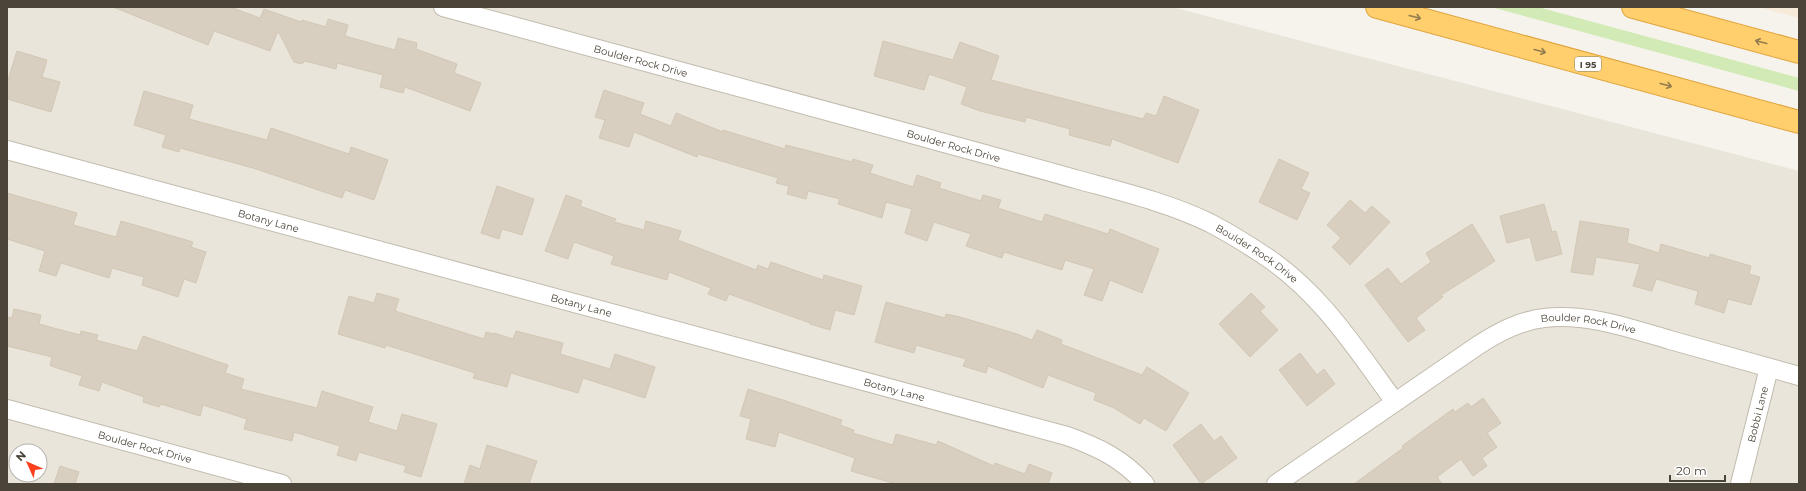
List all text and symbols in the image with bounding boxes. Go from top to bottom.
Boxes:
one-way arrow [1408,14,1421,21]
one-way arrow [1755,38,1768,45]
street label: Boulder Rock Drive [592,42,689,80]
one-way arrow [1533,48,1546,55]
road number: I 95 [1575,57,1601,71]
one-way arrow [1659,82,1672,89]
street label: Boulder Rock Drive [905,126,1002,165]
street label: Botany Lane [237,206,301,235]
street label: Boulder Rock Drive [1213,221,1301,285]
street label: Botany Lane [549,291,613,319]
street label: Boulder Rock Drive [1540,310,1638,336]
street label: Botany Lane [862,375,926,404]
street label: Bobbi Lane [1744,385,1771,444]
street label: Boulder Rock Drive [97,428,193,466]
north arrow [8,443,48,483]
text: N [13,448,29,464]
scale bar [1670,457,1725,483]
text: 20 m [1676,463,1707,478]

